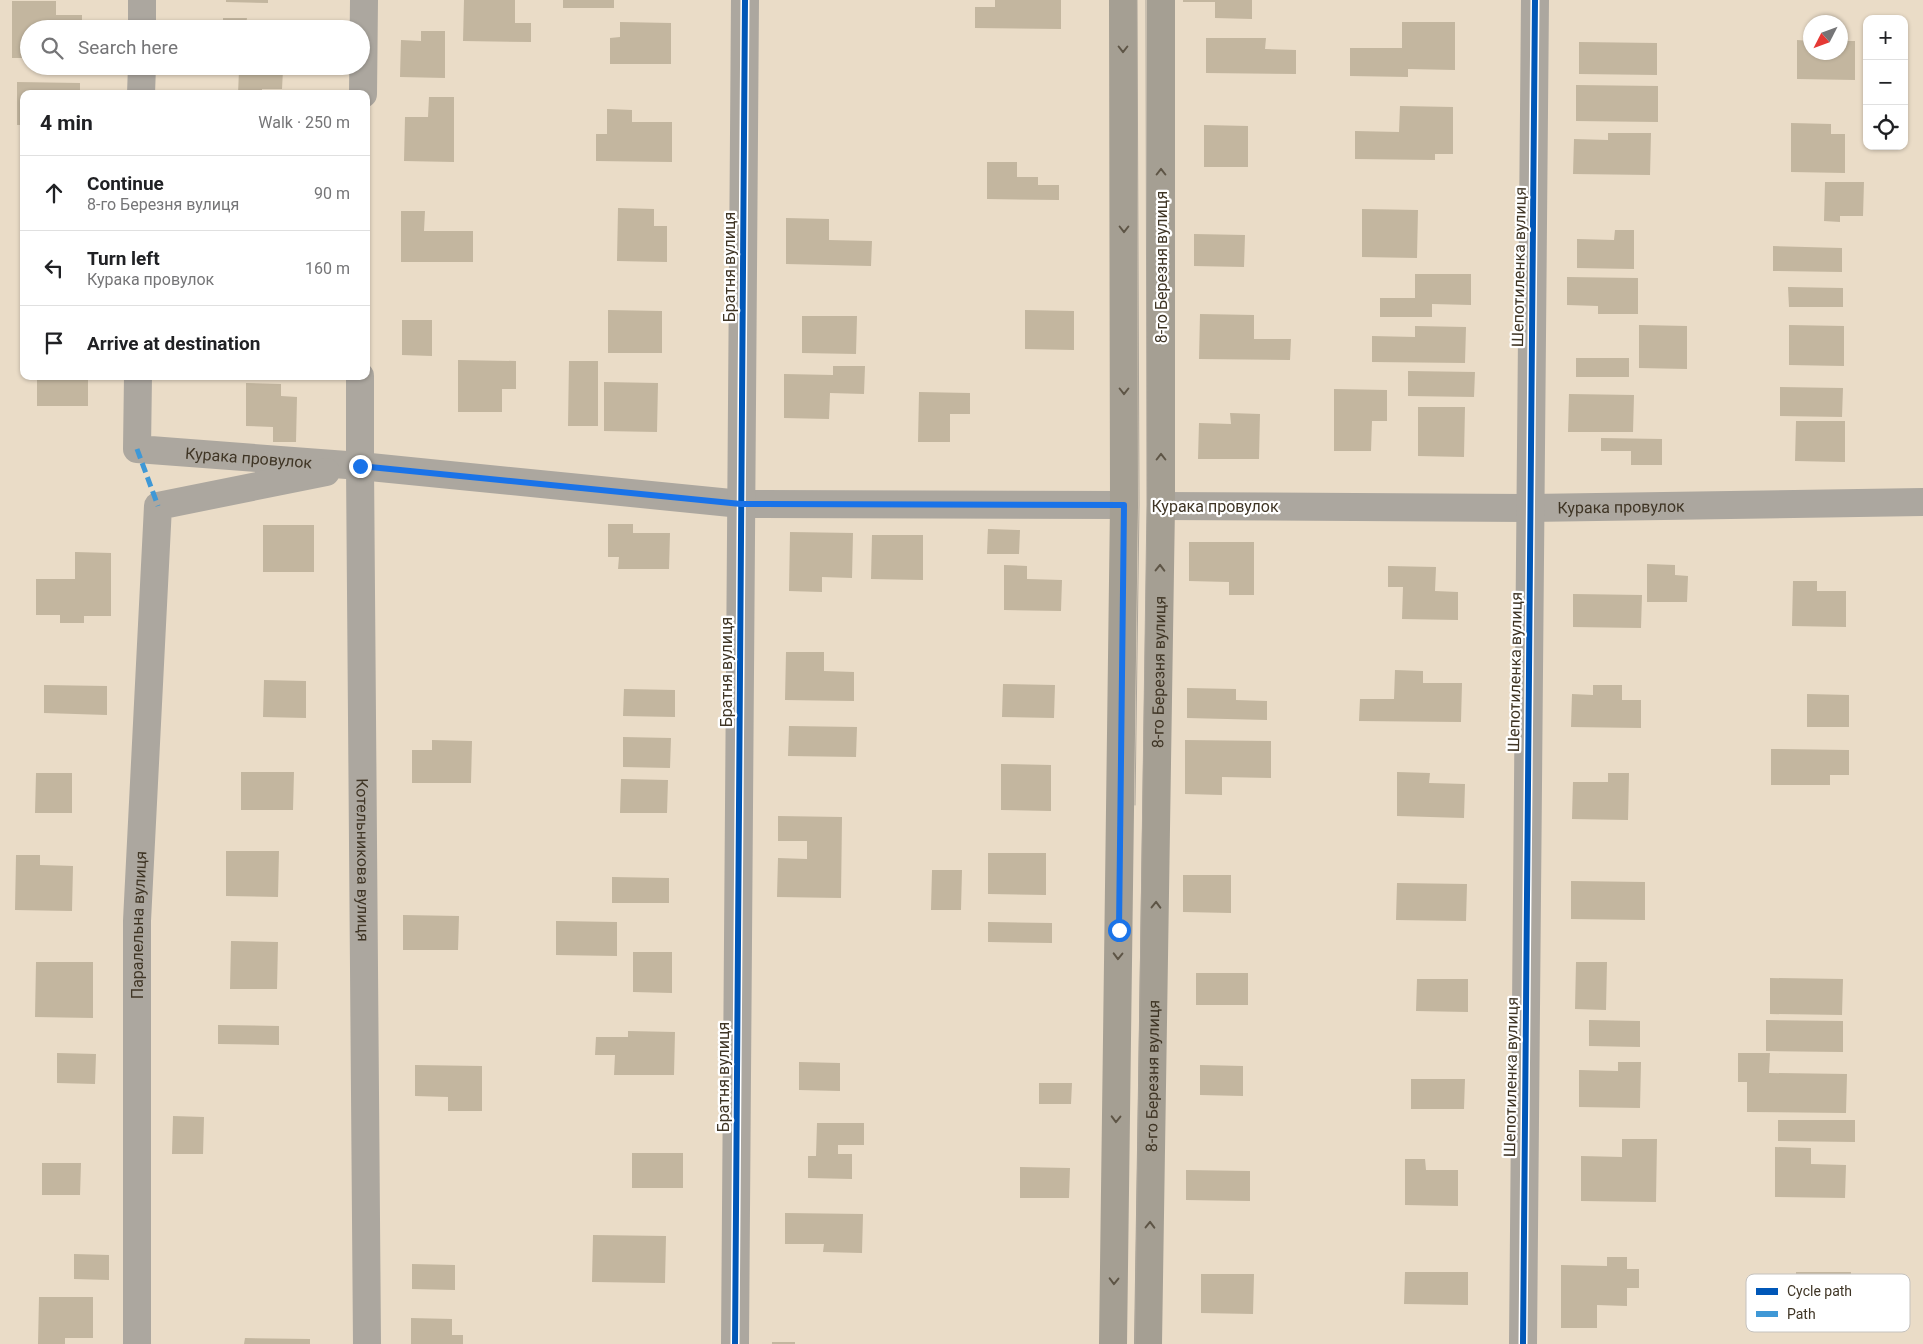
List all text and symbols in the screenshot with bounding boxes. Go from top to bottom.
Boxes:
north arrow [1803,15,1848,60]
map controls [1863,15,1908,150]
button: + [1863,15,1908,60]
search box [20,20,370,75]
icon: search [38,34,66,62]
text: Search here [78,36,178,59]
one-way arrow [1118,45,1128,53]
button: − [1863,60,1908,105]
button: locate [1863,105,1908,150]
text: 4 min [40,111,93,135]
text: Walk · 250 m [258,113,350,132]
one-way arrow [1156,168,1166,176]
text: Continue [87,172,164,195]
icon: ahead [40,179,68,207]
text: 90 m [314,184,350,203]
street label: Шепотиленка вулиця [1508,187,1530,347]
street label: 8-го Березня вулиця [1152,191,1171,343]
text: 8-го Березня вулиця [87,195,239,214]
street label: Братня вулиця [720,212,739,322]
one-way arrow [1119,225,1129,233]
text: Turn left [87,247,160,270]
icon: left [40,254,68,282]
text: 160 m [305,259,350,278]
text: Курака провулок [87,270,214,289]
icon: arrive [40,329,68,357]
text: Arrive at destination [87,332,260,355]
one-way arrow [1119,388,1129,395]
street label: Курака провулок [185,443,313,472]
one-way arrow [1156,453,1166,460]
route end [349,455,372,478]
street label: Курака провулок [1557,496,1685,517]
street label: Курака провулок [1151,497,1279,516]
one-way arrow [1155,564,1165,572]
street label: Шепотиленка вулиця [1504,592,1526,752]
street label: 8-го Березня вулиця [1148,596,1169,748]
street label: Братня вулиця [717,617,736,727]
street label: Котельникова вулиця [353,778,373,942]
street label: Паралельна вулиця [128,850,150,999]
one-way arrow [1151,901,1161,909]
route start [1108,919,1131,942]
one-way arrow [1113,952,1124,960]
street label: Шепотиленка вулиця [1500,997,1522,1157]
street label: 8-го Березня вулиця [1141,1000,1163,1152]
street label: Братня вулиця [714,1022,733,1132]
one-way arrow [1111,1115,1121,1123]
one-way arrow [1145,1221,1156,1229]
legend [1746,1274,1910,1332]
one-way arrow [1109,1278,1119,1285]
text: Cycle path [1787,1283,1852,1299]
text: Path [1787,1306,1816,1322]

